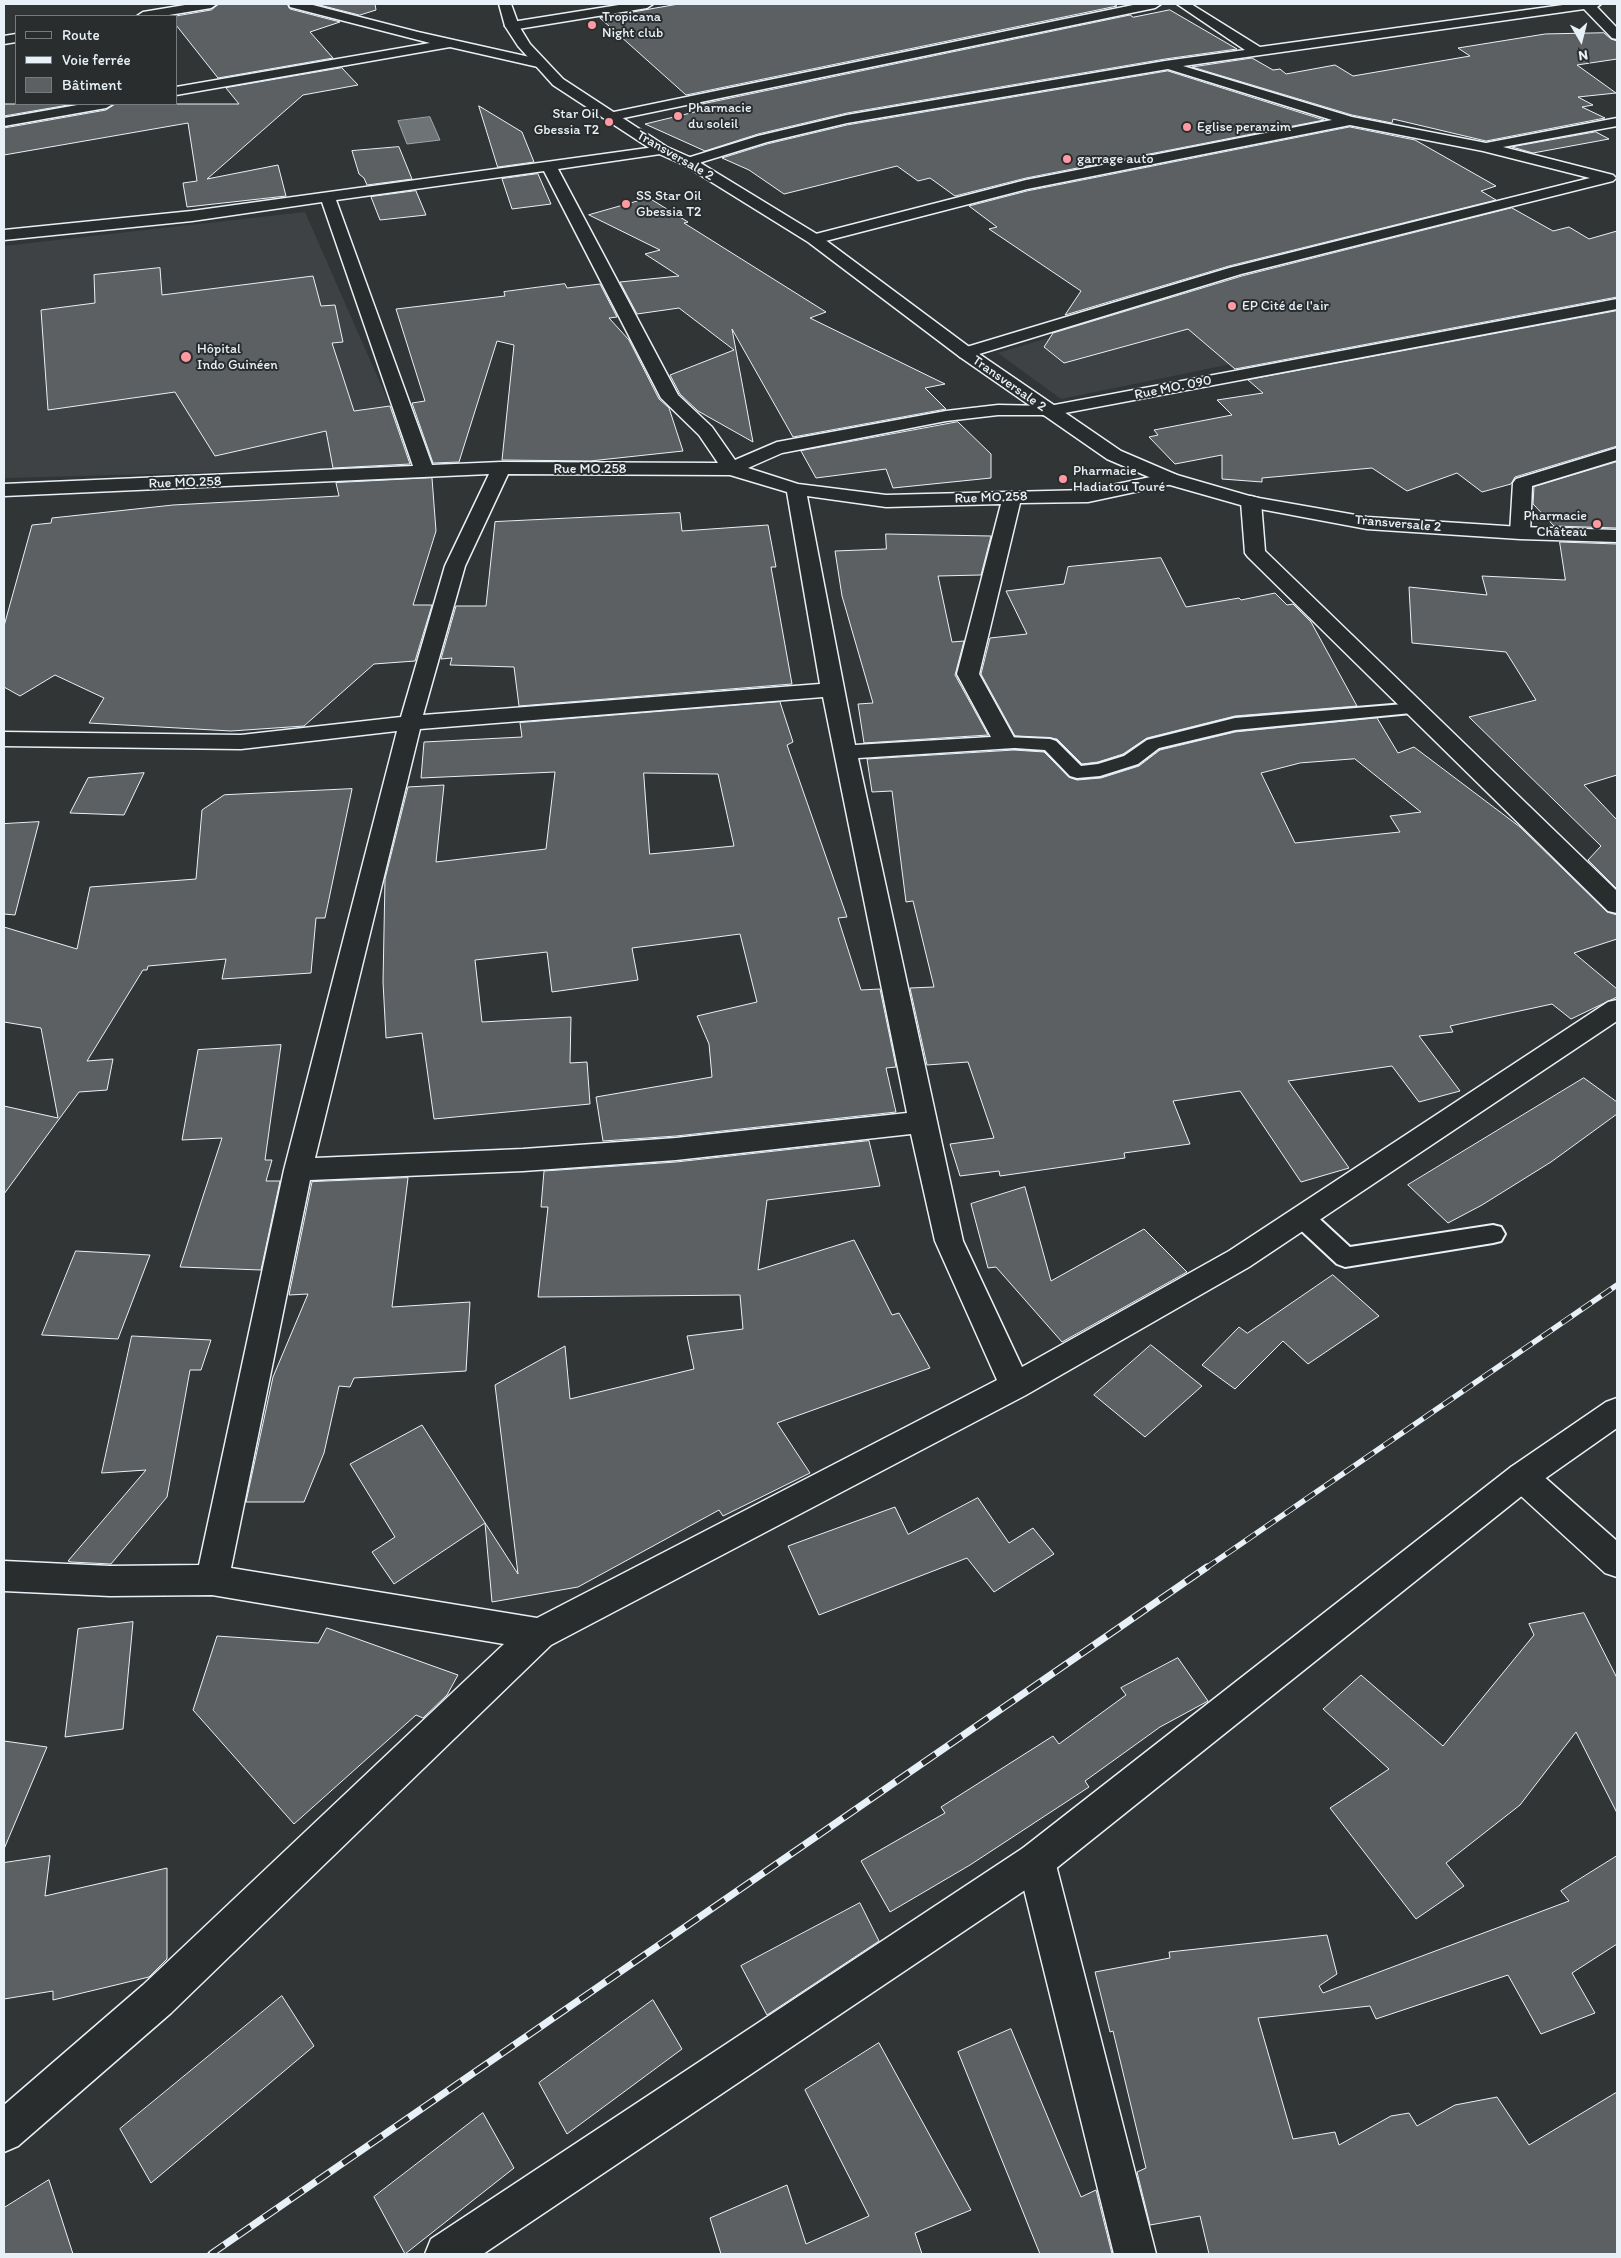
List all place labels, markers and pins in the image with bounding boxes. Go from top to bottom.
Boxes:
place label: Tropicana Night club [602,9,663,41]
marker: Tropicana Night club [586,19,598,31]
place label: Pharmacie du soleil [688,100,752,132]
place label: Star Oil Gbessia T2 [534,106,599,138]
marker: Pharmacie du soleil [672,110,684,122]
marker: Star Oil Gbessia T2 [603,116,615,128]
place label: Eglise peranzim [1197,119,1291,135]
marker: Eglise peranzim [1181,121,1193,133]
place label: garrage auto [1077,151,1154,167]
marker: garrage auto [1061,153,1073,165]
place label: SS Star Oil Gbessia T2 [636,188,701,220]
marker: SS Star Oil Gbessia T2 [620,198,632,210]
place label: EP Cité de l'air [1242,298,1329,314]
marker: EP Cité de l'air [1226,300,1238,312]
place label: Hôpital Indo Guinéen [197,341,278,374]
marker: Hôpital Indo Guinéen [179,350,193,364]
place label: Pharmacie Hadiatou Touré [1073,463,1165,496]
marker: Pharmacie Hadiatou Touré [1057,473,1069,485]
place label: Pharmacie Château [1523,508,1587,540]
marker: Pharmacie Château [1591,518,1603,530]

